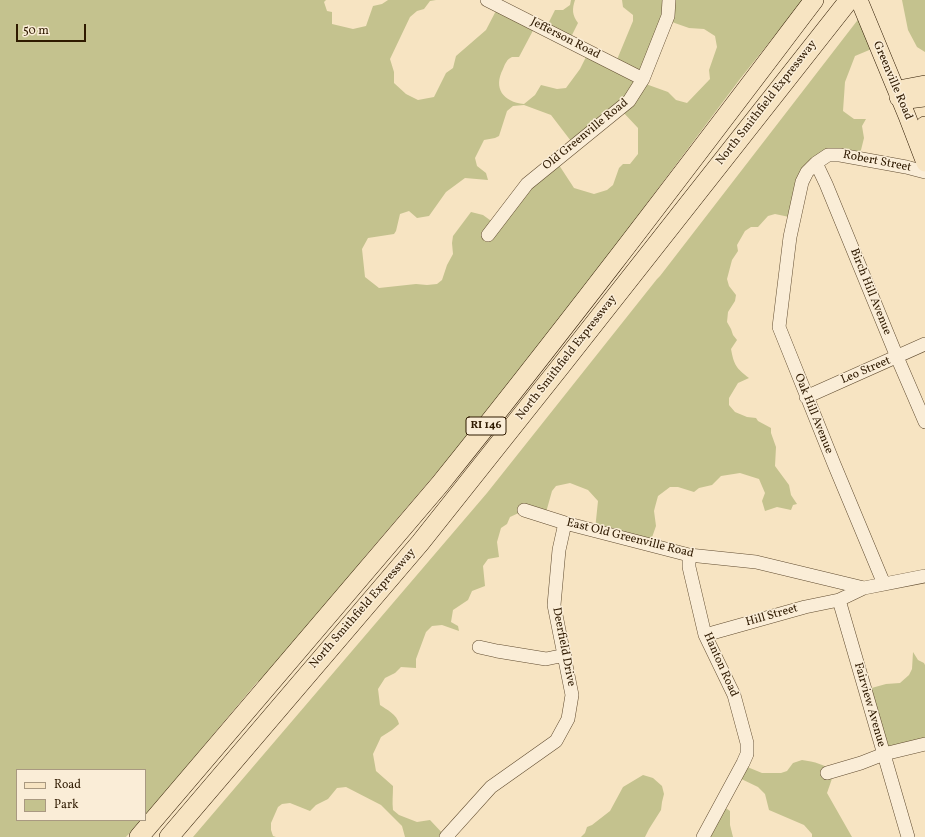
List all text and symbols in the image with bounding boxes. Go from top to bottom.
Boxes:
street label: Jefferson Road [528,15,602,63]
scale bar [18,16,88,42]
text: 50 m [23,23,49,39]
street label: North Smithfield Expressway [714,38,820,168]
street label: Greenville Road [869,39,915,123]
street label: Old Greenville Road [540,96,632,174]
street label: Robert Street [841,148,913,176]
street label: Birch Hill Avenue [846,247,894,337]
street label: North Smithfield Expressway [514,293,620,423]
street label: Leo Street [839,354,893,388]
street label: Oak Hill Avenue [790,372,836,456]
road number: RI 146 [466,417,506,435]
street label: East Old Greenville Road [565,516,695,562]
street label: North Smithfield Expressway [307,546,419,672]
street label: Hill Street [744,602,800,630]
street label: Deerfield Drive [548,606,578,688]
street label: Hanton Road [699,630,741,700]
street label: Fairview Avenue [850,661,888,749]
legend [16,769,146,821]
text: Road [54,777,81,793]
text: Park [54,797,79,813]

